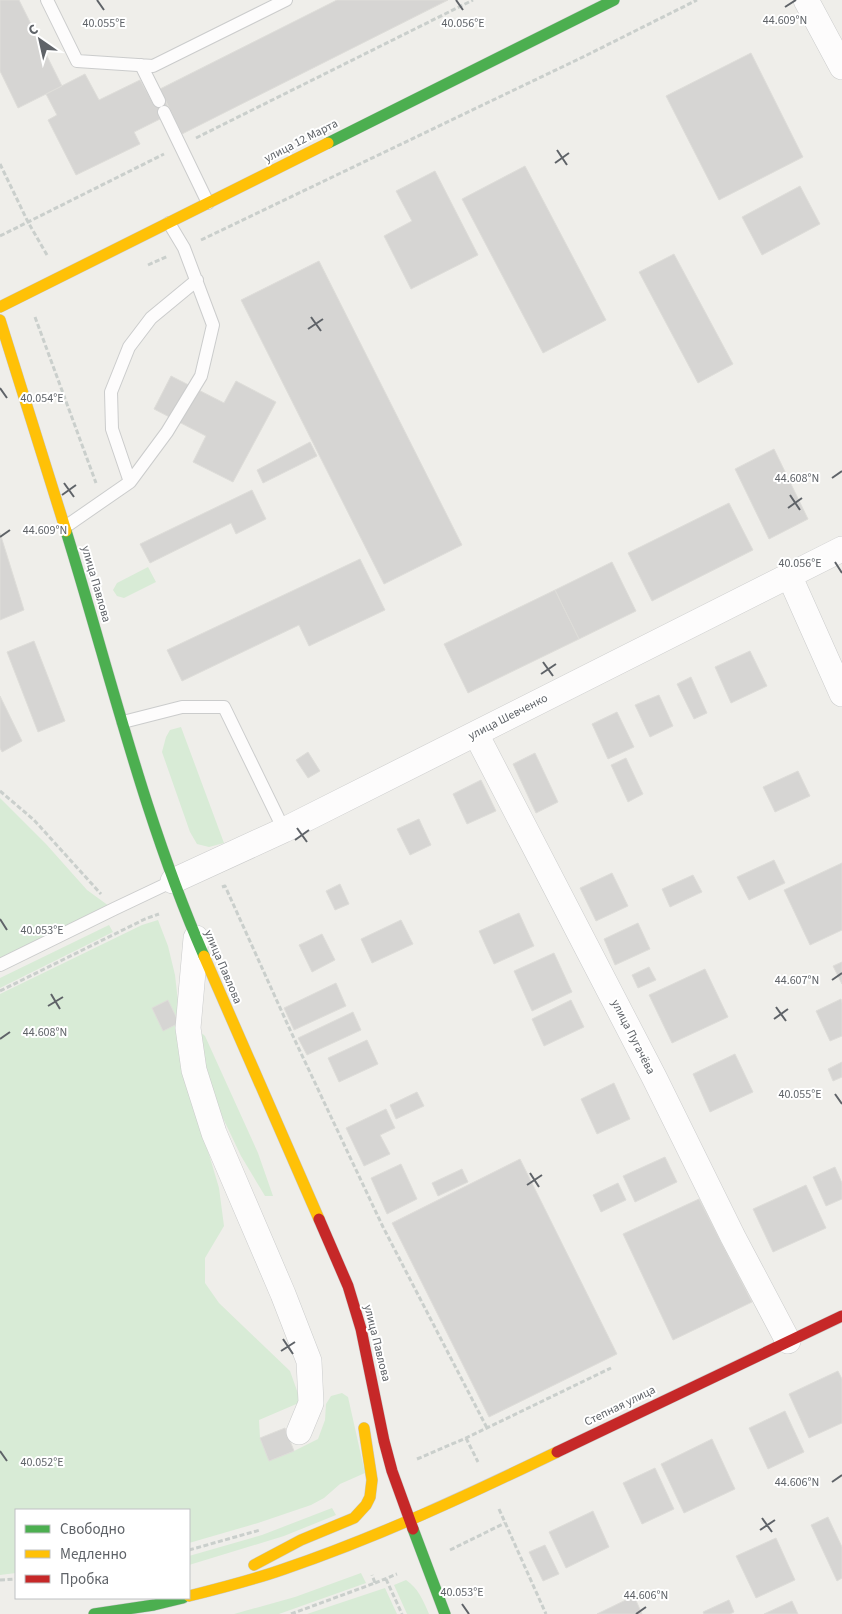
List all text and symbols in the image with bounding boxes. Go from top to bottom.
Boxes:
text: 44.609°N [763,12,807,29]
north arrow [15,15,65,65]
text: 40.055°E [82,15,126,32]
text: 40.056°E [441,15,485,32]
text: С [24,19,42,41]
street label: улица 12 Марта [261,115,341,167]
text: 40.054°E [20,390,64,407]
text: 44.608°N [775,470,819,487]
text: 44.609°N [23,522,67,539]
street label: улица Павлова [77,544,115,624]
text: 40.056°E [778,555,822,572]
street label: улица Шевченко [465,690,551,744]
text: 40.053°E [20,922,64,939]
street label: улица Павлова [200,927,246,1007]
text: 44.607°N [775,972,819,989]
street label: улица Пугачёва [607,997,659,1077]
text: 44.608°N [23,1024,67,1041]
text: 40.055°E [778,1086,822,1103]
street label: улица Павлова [359,1303,395,1383]
street label: Степная улица [582,1381,658,1431]
text: 40.052°E [20,1454,64,1471]
text: 44.606°N [775,1474,819,1491]
legend [15,1509,190,1599]
text: Свободно [60,1519,125,1540]
text: Медленно [60,1544,127,1565]
text: Пробка [60,1569,109,1590]
text: 40.053°E [440,1584,484,1601]
text: 44.606°N [624,1587,668,1604]

